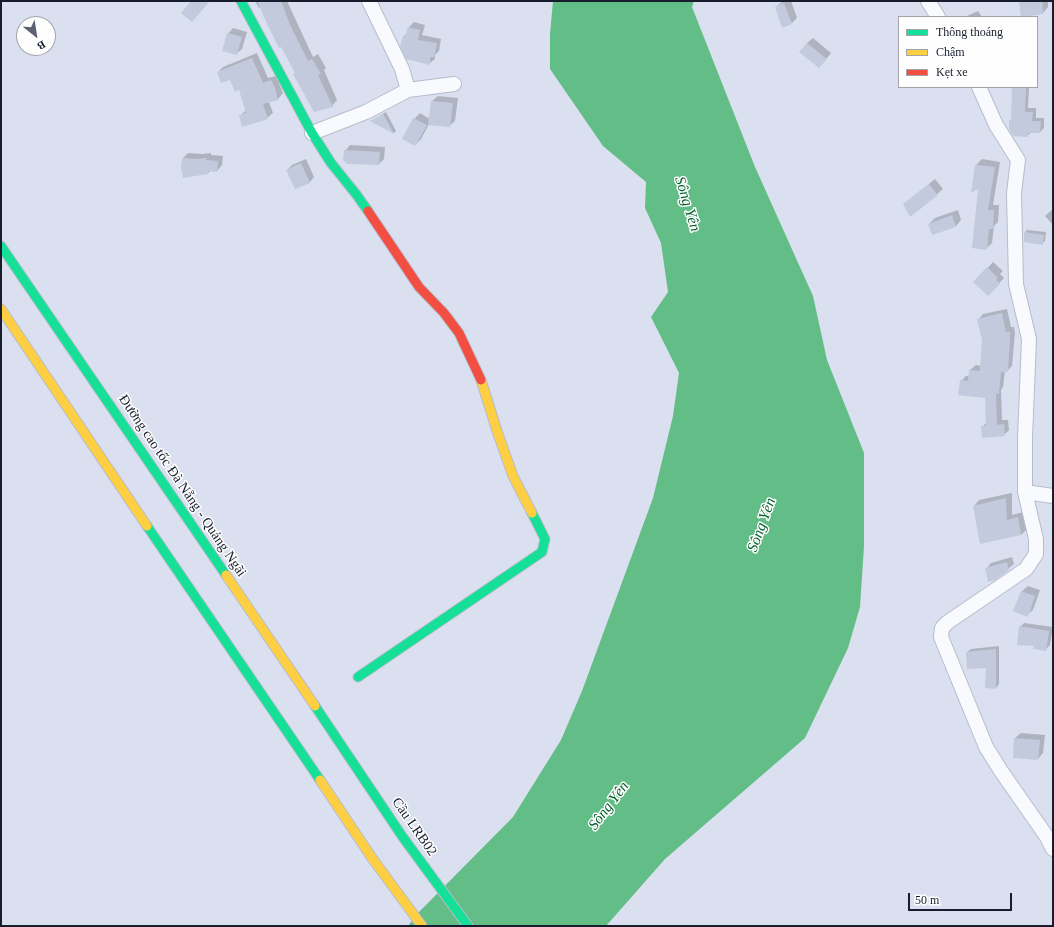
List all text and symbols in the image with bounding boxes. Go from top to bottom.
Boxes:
north arrow [16,16,56,56]
legend [898,16,1038,88]
text: Thông thoáng [936,25,1003,39]
text: B [35,38,48,53]
text: Chậm [936,45,965,59]
text: Kẹt xe [936,65,968,79]
water label: Sông Yên [670,174,704,234]
street label: Đường cao tốc Đà Nẵng - Quảng Ngãi [115,392,249,580]
water label: Sông Yên [744,495,780,555]
water label: Sông Yên [585,778,633,834]
street label: Cầu LRB02 [388,795,440,859]
scale bar [910,885,1014,911]
text: 50 m [915,893,939,907]

